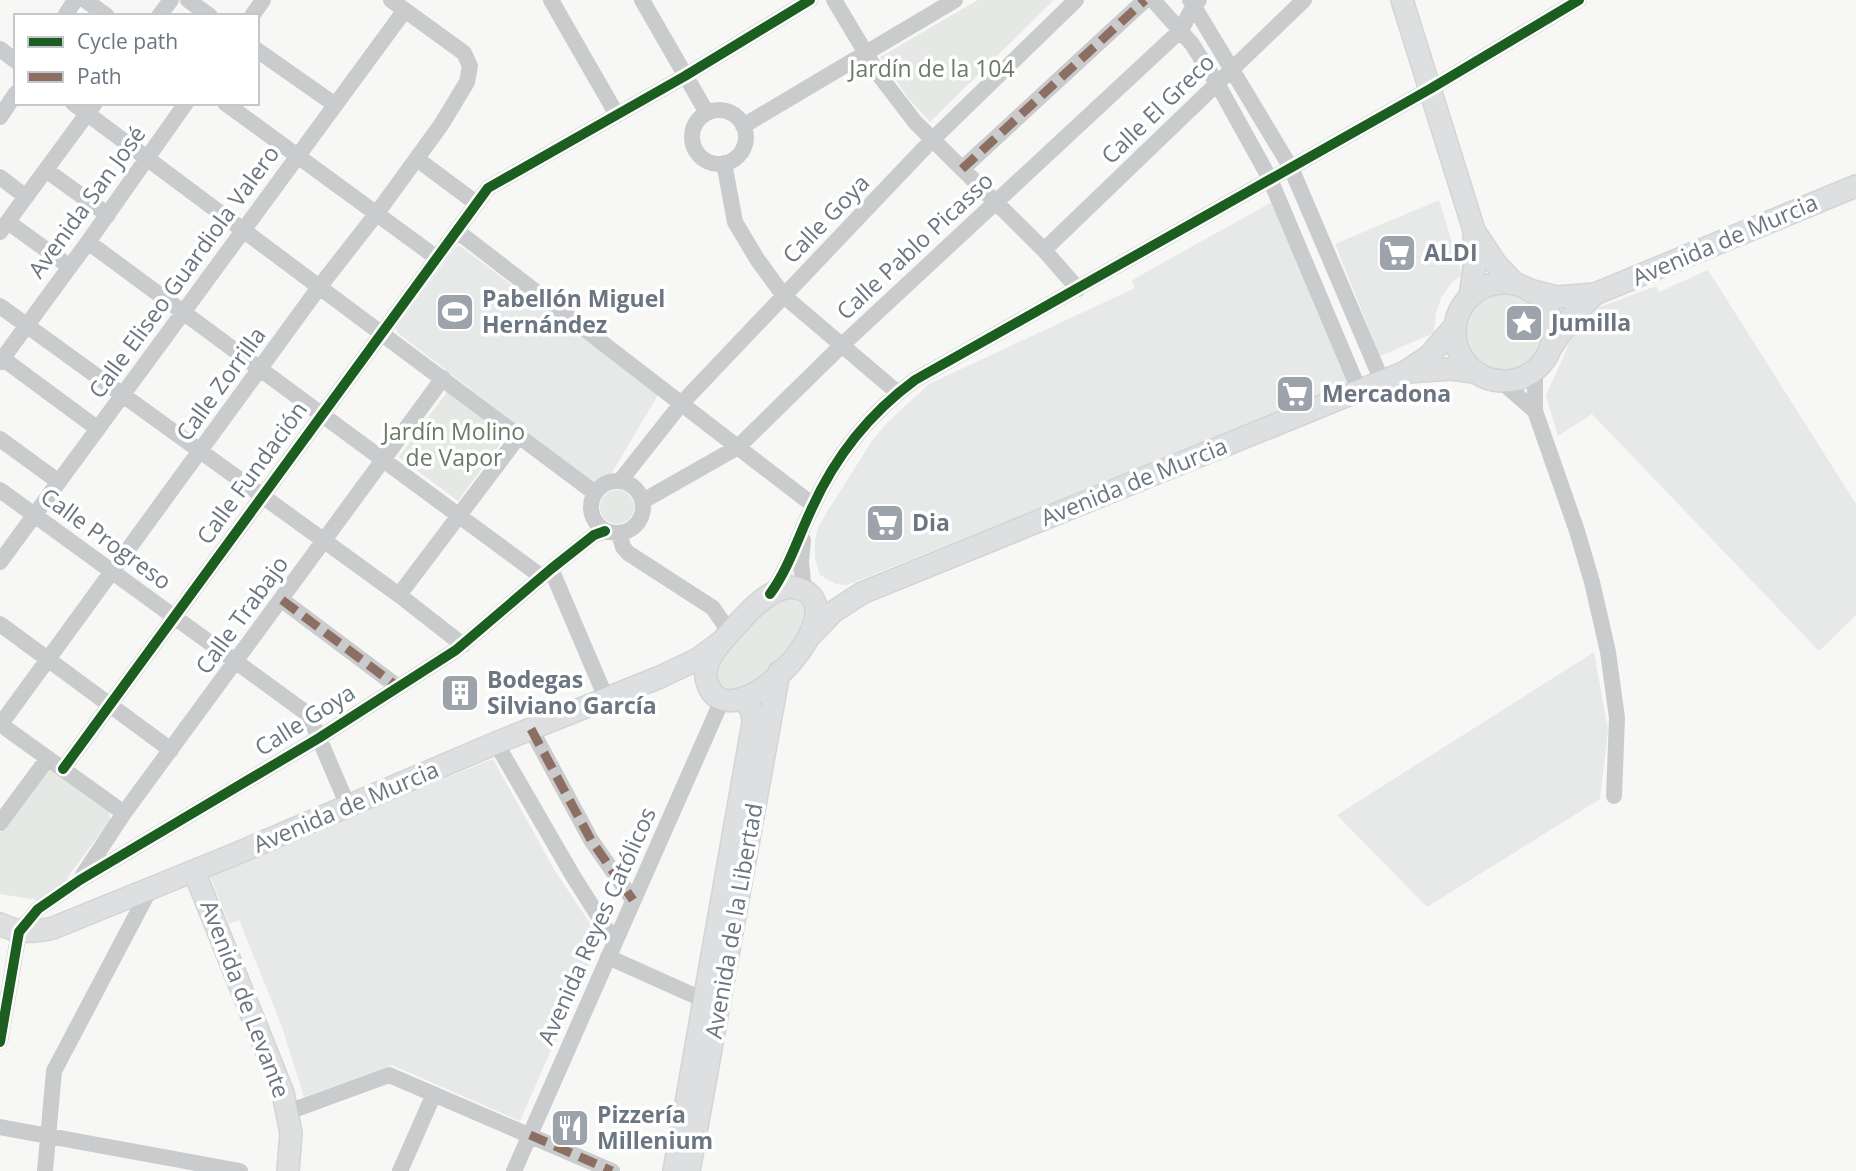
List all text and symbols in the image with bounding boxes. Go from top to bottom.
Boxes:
legend [14,14,259,105]
text: Cycle path [77,27,178,55]
street label: Calle El Greco [1094,46,1221,171]
park label: Jardín de la 104 [847,52,1015,84]
text: Path [77,62,122,90]
street label: Avenida San José [20,119,152,284]
street label: Calle Eliseo Guardiola Valero [80,138,286,404]
street label: Calle Pablo Picasso [829,164,1000,326]
street label: Calle Goya [775,167,876,270]
street label: Avenida de Murcia [1627,186,1822,293]
supermarket icon: ALDI [1376,232,1418,274]
place label: ALDI [1424,236,1478,268]
place label: Pabellón Miguel Hernández [482,282,665,340]
sports icon: Pabellón Miguel Hernández [434,291,476,333]
place icon: Jumilla [1503,302,1545,344]
place label: Jumilla [1549,306,1631,338]
street label: Calle Zorrilla [168,320,272,447]
supermarket icon: Mercadona [1274,373,1316,415]
place label: Mercadona [1322,377,1451,409]
street label: Calle Fundación [188,394,314,550]
park label: Jardín Molino de Vapor [381,415,525,473]
street label: Avenida de Murcia [1036,429,1232,533]
street label: Calle Progreso [35,480,178,597]
supermarket icon: Dia [864,502,906,544]
place label: Dia [912,506,950,538]
street label: Calle Trabajo [187,549,295,680]
place label: Bodegas Silviano García [487,663,657,721]
building icon: Bodegas Silviano García [439,672,481,714]
street label: Calle Goya [248,676,361,763]
street label: Avenida de Murcia [248,753,443,860]
street label: Avenida de la Libertad [697,801,769,1041]
street label: Avenida Reyes Católicos [529,802,663,1049]
street label: Avenida de Levante [194,895,298,1102]
place label: Pizzería Millenium [597,1098,713,1156]
restaurant icon: Pizzería Millenium [549,1107,591,1149]

